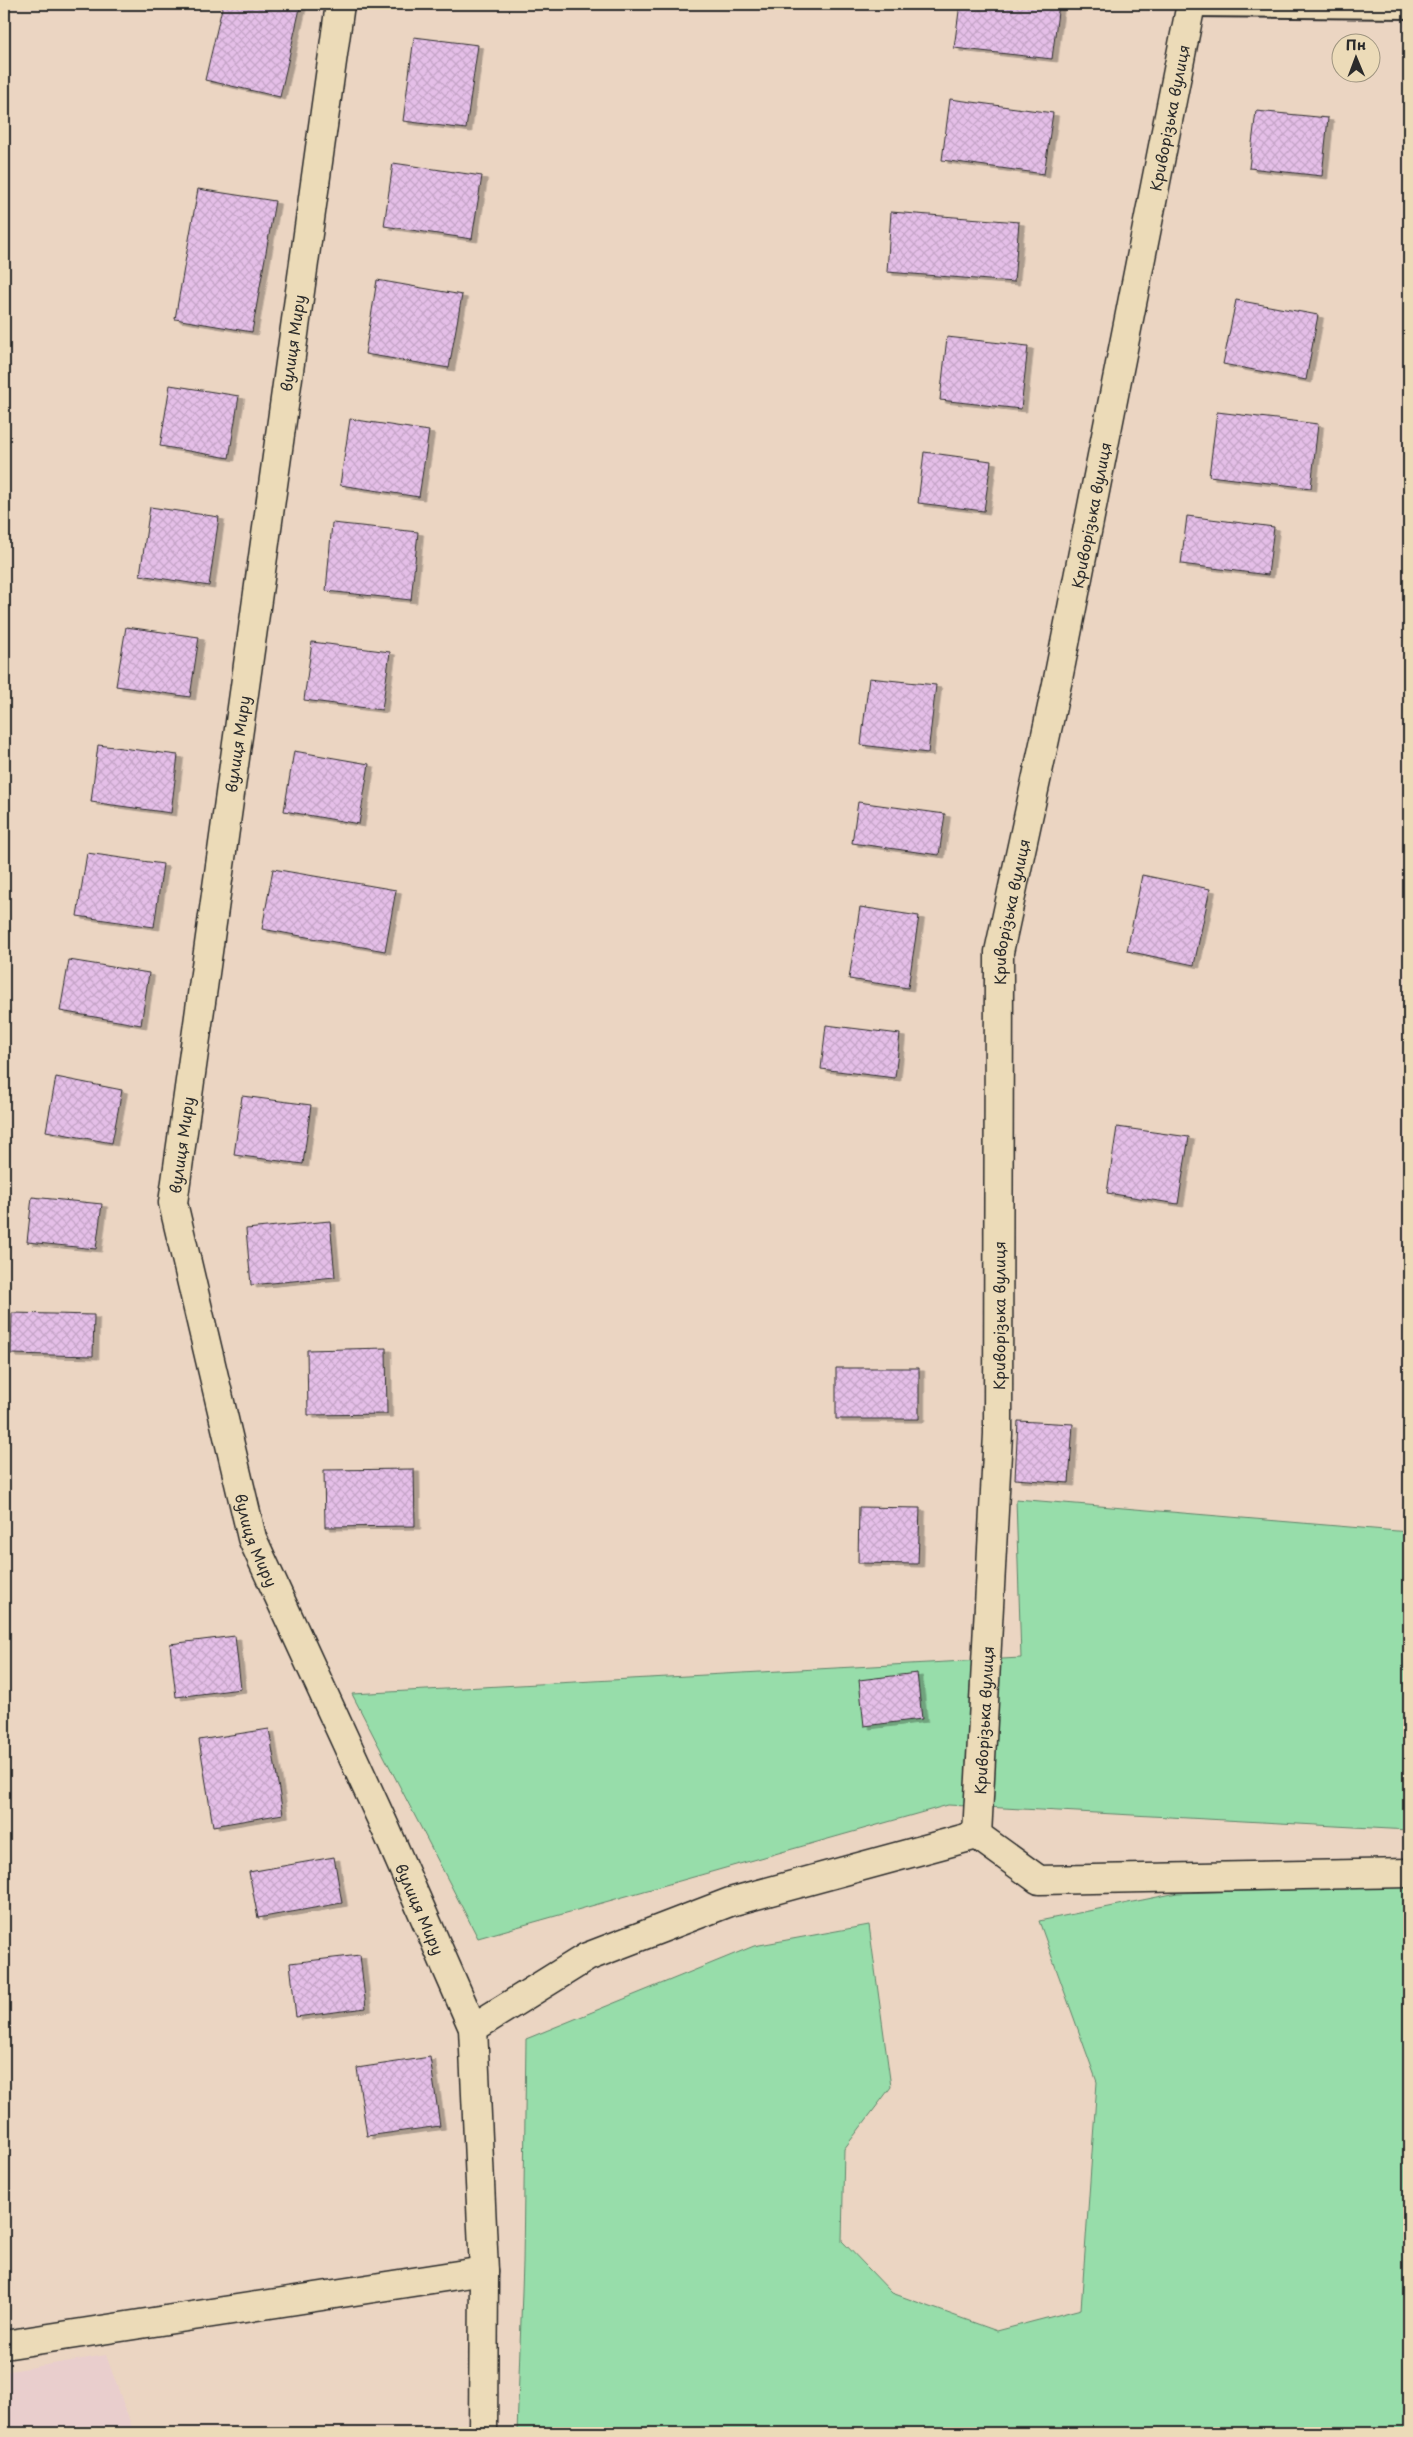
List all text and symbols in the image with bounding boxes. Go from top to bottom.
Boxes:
north arrow [1330,32,1380,82]
text: Пн [1345,34,1366,55]
street label: Криворізька вулиця [1143,42,1194,193]
street label: вулиця Миру [274,293,310,393]
street label: Криворізька вулиця [1065,440,1116,590]
street label: вулиця Миру [219,694,255,794]
street label: Криворізька вулиця [987,836,1035,985]
street label: вулиця Миру [163,1095,199,1195]
street label: Криворізька вулиця [987,1241,1010,1390]
street label: вулиця Миру [230,1491,284,1590]
street label: Криворізька вулиця [968,1645,998,1795]
street label: вулиця Миру [391,1859,451,1958]

